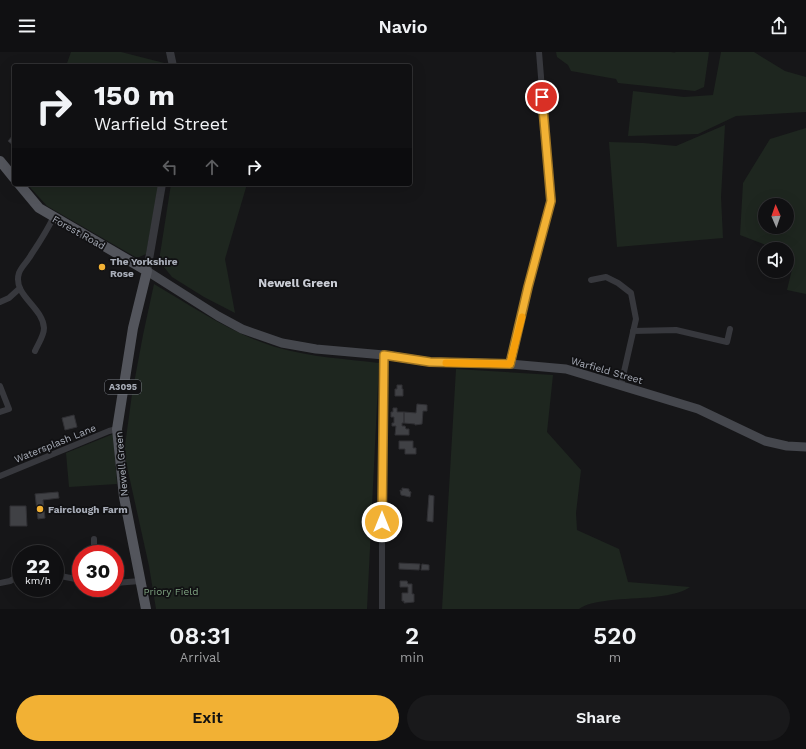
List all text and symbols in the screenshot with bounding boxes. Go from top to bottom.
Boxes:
icon: menu [16,15,38,37]
icon: share [768,15,790,37]
text: Navio [379,16,427,37]
text: 150 m [94,79,175,112]
icon: right [28,80,80,132]
pin [525,80,559,114]
icon: arrive [531,86,553,108]
text: Warfield Street [94,113,227,134]
icon: left [159,156,181,178]
icon: ahead [201,156,223,178]
icon: right [243,156,265,178]
north arrow [758,198,794,234]
map controls [758,198,794,278]
street label: Forest Road [50,213,107,251]
button: sound [758,242,794,278]
place label: The Yorkshire Rose [110,256,178,279]
marker: The Yorkshire Rose [97,262,107,272]
district label: Newell Green [258,276,338,290]
street label: Warfield Street [570,355,645,386]
road number: A3095 [105,380,141,394]
street label: Watersplash Lane [13,422,98,465]
street label: Newell Green [113,431,130,497]
position arrow [361,501,403,543]
marker: Fairclough Farm [35,504,45,514]
place label: Fairclough Farm [48,504,128,515]
speed limit sign: 30 [72,545,124,597]
text: 22 [26,554,50,578]
text: km/h [25,575,51,586]
park label: Priory Field [143,586,199,597]
text: 08:31 [169,622,231,650]
text: 2 [405,622,419,650]
text: 520 [593,622,637,650]
text: Arrival [180,650,220,665]
text: min [400,650,424,665]
text: m [609,650,621,665]
button: Exit [16,695,399,741]
button: Share [407,695,790,741]

